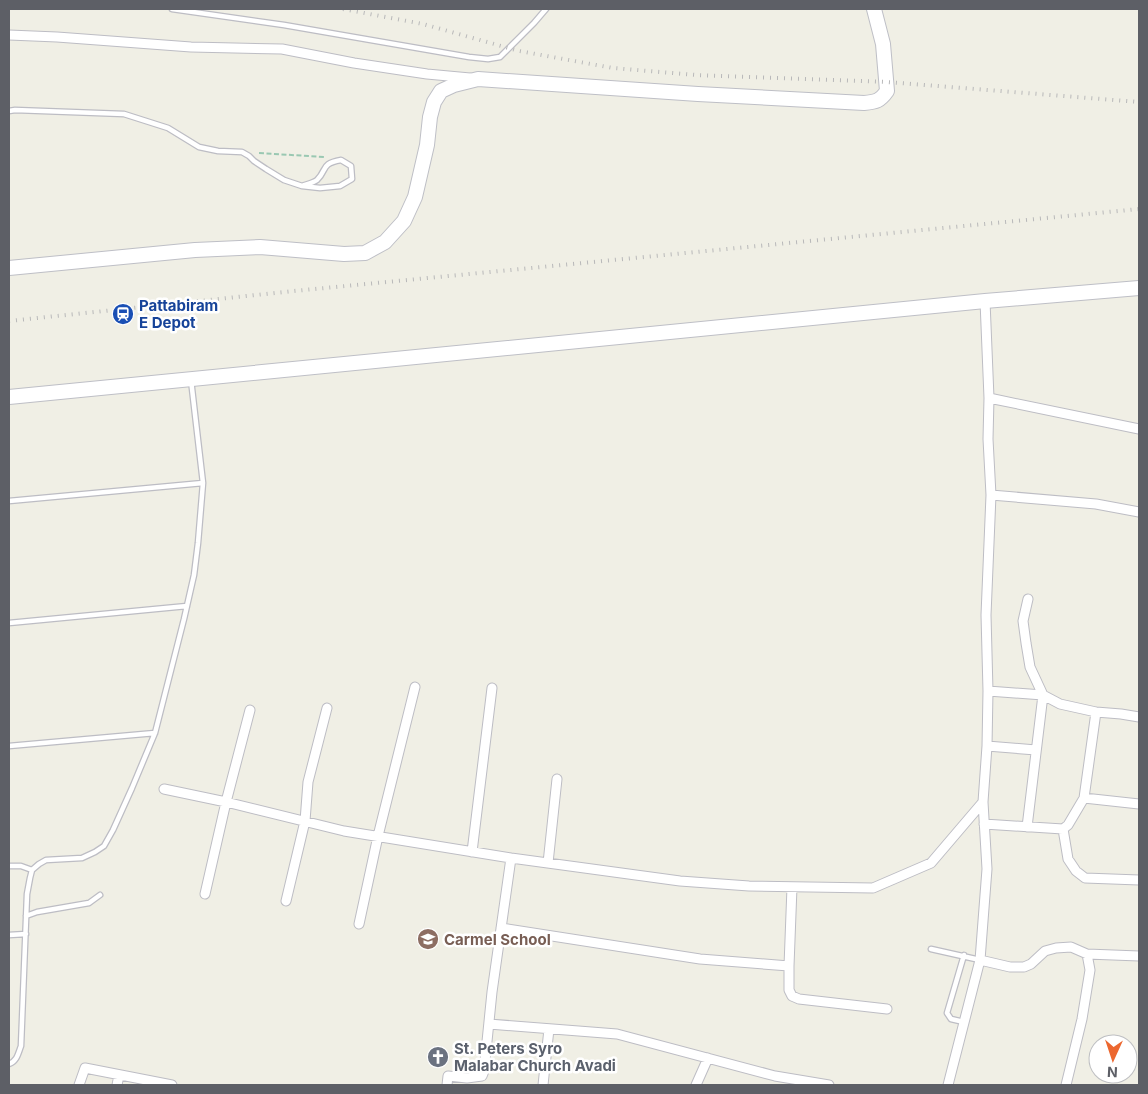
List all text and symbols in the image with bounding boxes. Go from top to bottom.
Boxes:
place label: Pattabiram E Depot [139,296,218,332]
station icon: Pattabiram E Depot [111,302,135,326]
school or university icon: Carmel School [416,927,440,951]
place label: Carmel School [444,930,551,949]
north arrow [1088,1034,1138,1084]
place label: St. Peters Syro Malabar Church Avadi [454,1039,616,1075]
church icon: St. Peters Syro Malabar Church Avadi [426,1045,450,1069]
text: N [1107,1064,1118,1081]

